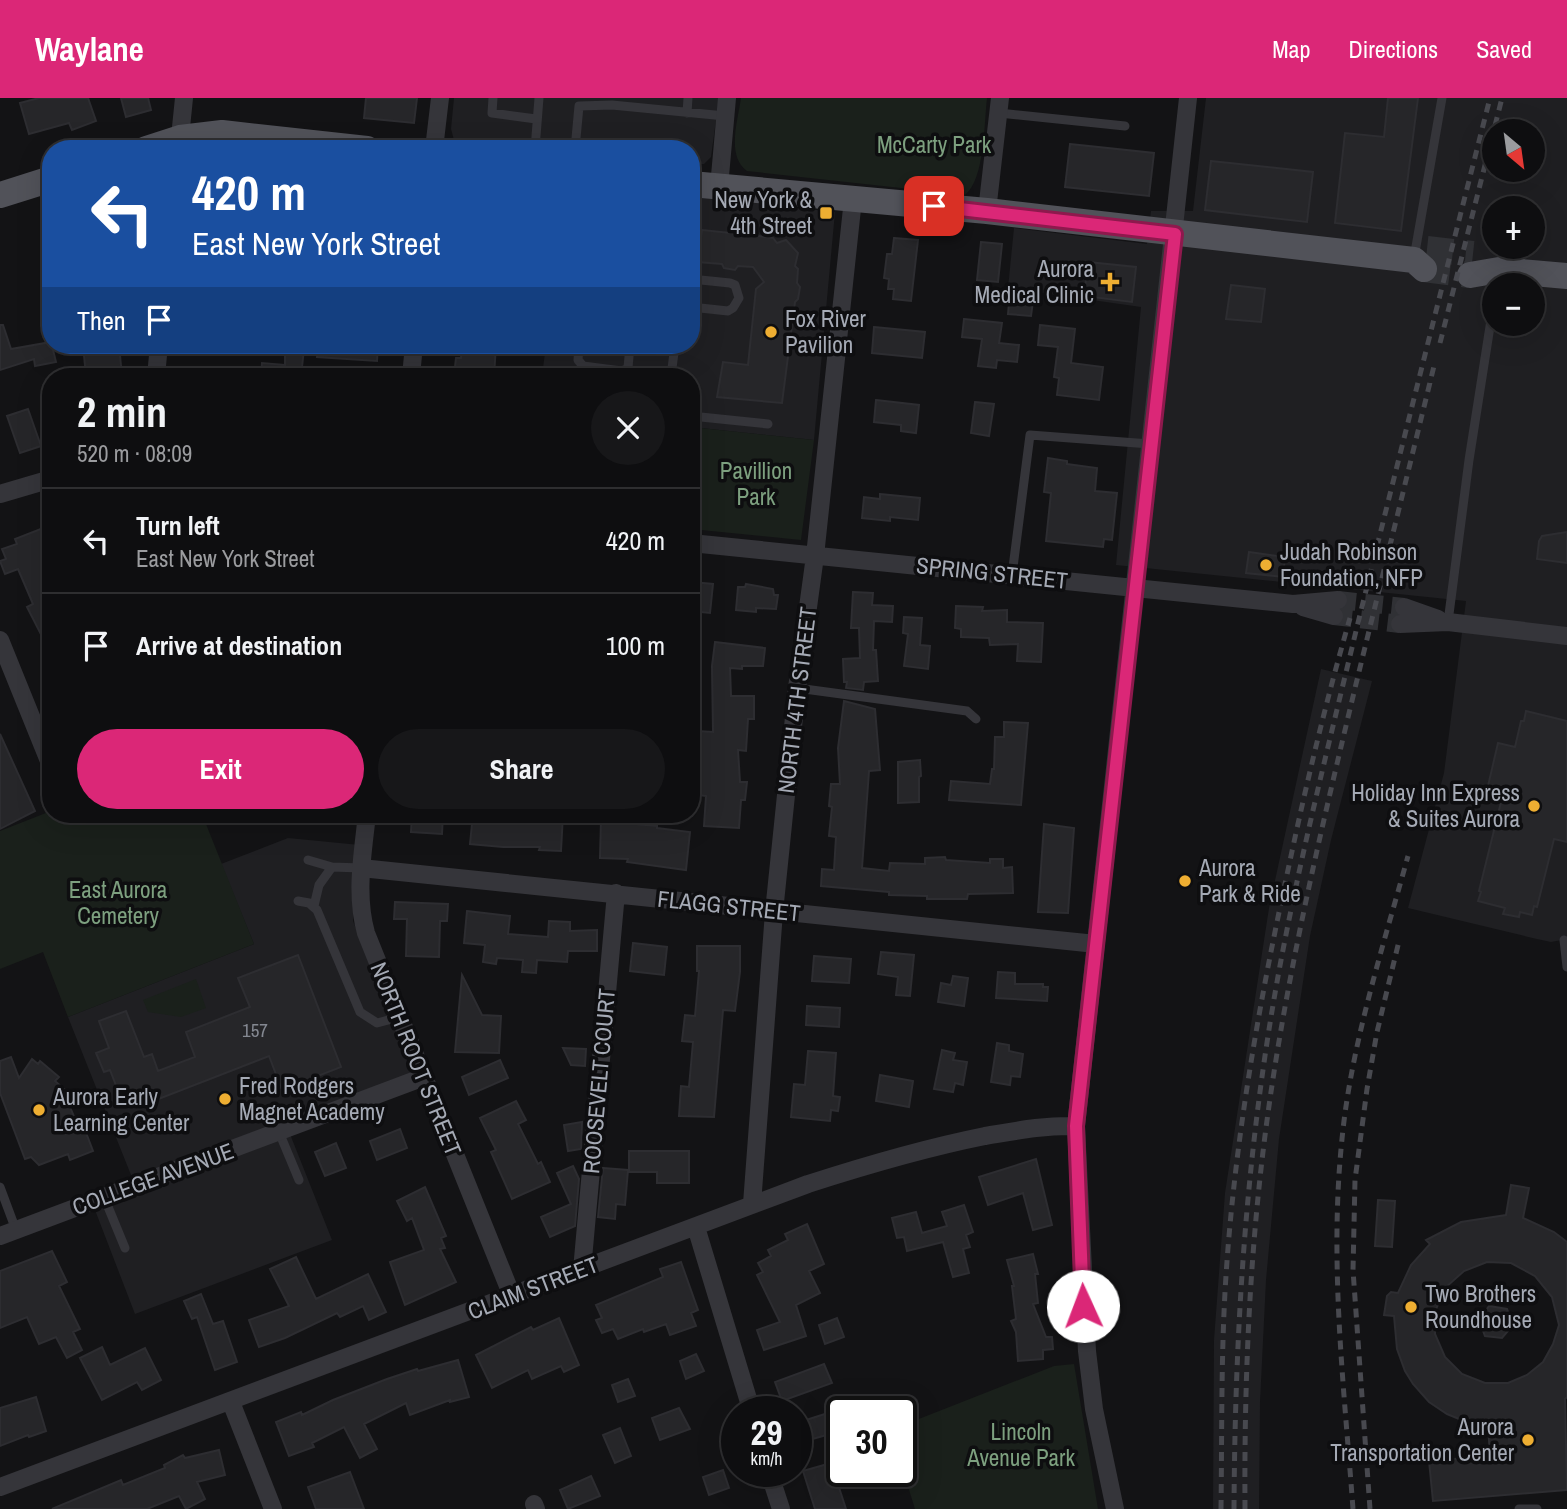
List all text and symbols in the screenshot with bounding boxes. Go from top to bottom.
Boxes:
text: Waylane [35,27,144,71]
text: Map [1272,33,1310,65]
text: Directions [1348,33,1438,65]
text: Saved [1476,33,1532,65]
north arrow [1482,119,1545,182]
map controls [1482,119,1545,336]
park label: McCarty Park [877,129,992,160]
text: 420 m [192,159,306,225]
icon: left [77,168,168,259]
pin [904,176,964,236]
place label: New York & 4th Street [714,184,812,241]
icon: arrive [915,187,953,225]
button: + [1482,196,1545,259]
marker: New York & 4th Street [818,205,834,221]
text: East New York Street [192,222,440,265]
place label: Aurora Medical Clinic [975,253,1095,310]
marker: Aurora Medical Clinic [1100,272,1120,292]
button: − [1482,273,1545,336]
icon: arrive [140,301,178,339]
text: Then [77,303,126,338]
place label: Fox River Pavilion [785,303,867,360]
marker: Fox River Pavilion [763,324,779,340]
text: 2 min [77,384,167,440]
button: close [591,391,665,465]
text: 520 m · 08:09 [77,438,192,469]
park label: Pavillion Park [720,455,792,512]
text: Turn left [136,508,220,543]
icon: left [77,522,115,560]
text: 420 m [606,523,665,558]
place label: Judah Robinson Foundation, NFP [1280,536,1423,593]
text: East New York Street [136,543,314,574]
street label: SPRING STREET [915,549,1070,596]
marker: Judah Robinson Foundation, NFP [1258,557,1274,573]
street label: NORTH 4TH STREET [770,605,823,795]
icon: arrive [77,627,115,665]
text: Arrive at destination [136,628,342,663]
text: 100 m [606,628,665,663]
button: Exit [77,729,364,809]
button: Share [378,729,665,809]
place label: Holiday Inn Express & Suites Aurora [1351,777,1520,834]
marker: Holiday Inn Express & Suites Aurora [1526,798,1542,814]
place label: Aurora Park & Ride [1198,852,1301,909]
marker: Aurora Park & Ride [1177,873,1193,889]
park label: East Aurora Cemetery [69,874,168,931]
street label: FLAGG STREET [656,883,803,928]
street label: NORTH ROOT STREET [364,958,470,1160]
street label: ROOSEVELT COURT [575,987,622,1175]
house number: 157 [242,1017,268,1043]
place label: Fred Rodgers Magnet Academy [239,1070,385,1127]
place label: Aurora Early Learning Center [52,1081,190,1138]
marker: Fred Rodgers Magnet Academy [217,1091,233,1107]
marker: Aurora Early Learning Center [31,1102,47,1118]
street label: COLLEGE AVENUE [68,1135,238,1222]
street label: CLAIM STREET [463,1248,603,1327]
position arrow [1046,1269,1120,1343]
place label: Two Brothers Roundhouse [1425,1278,1536,1335]
marker: Two Brothers Roundhouse [1403,1299,1419,1315]
speed limit sign: 30 [826,1396,917,1487]
text: 29 [751,1409,782,1456]
place label: Aurora Transportation Center [1330,1411,1515,1468]
park label: Lincoln Avenue Park [966,1416,1075,1473]
marker: Aurora Transportation Center [1520,1432,1536,1448]
text: km/h [751,1446,783,1471]

